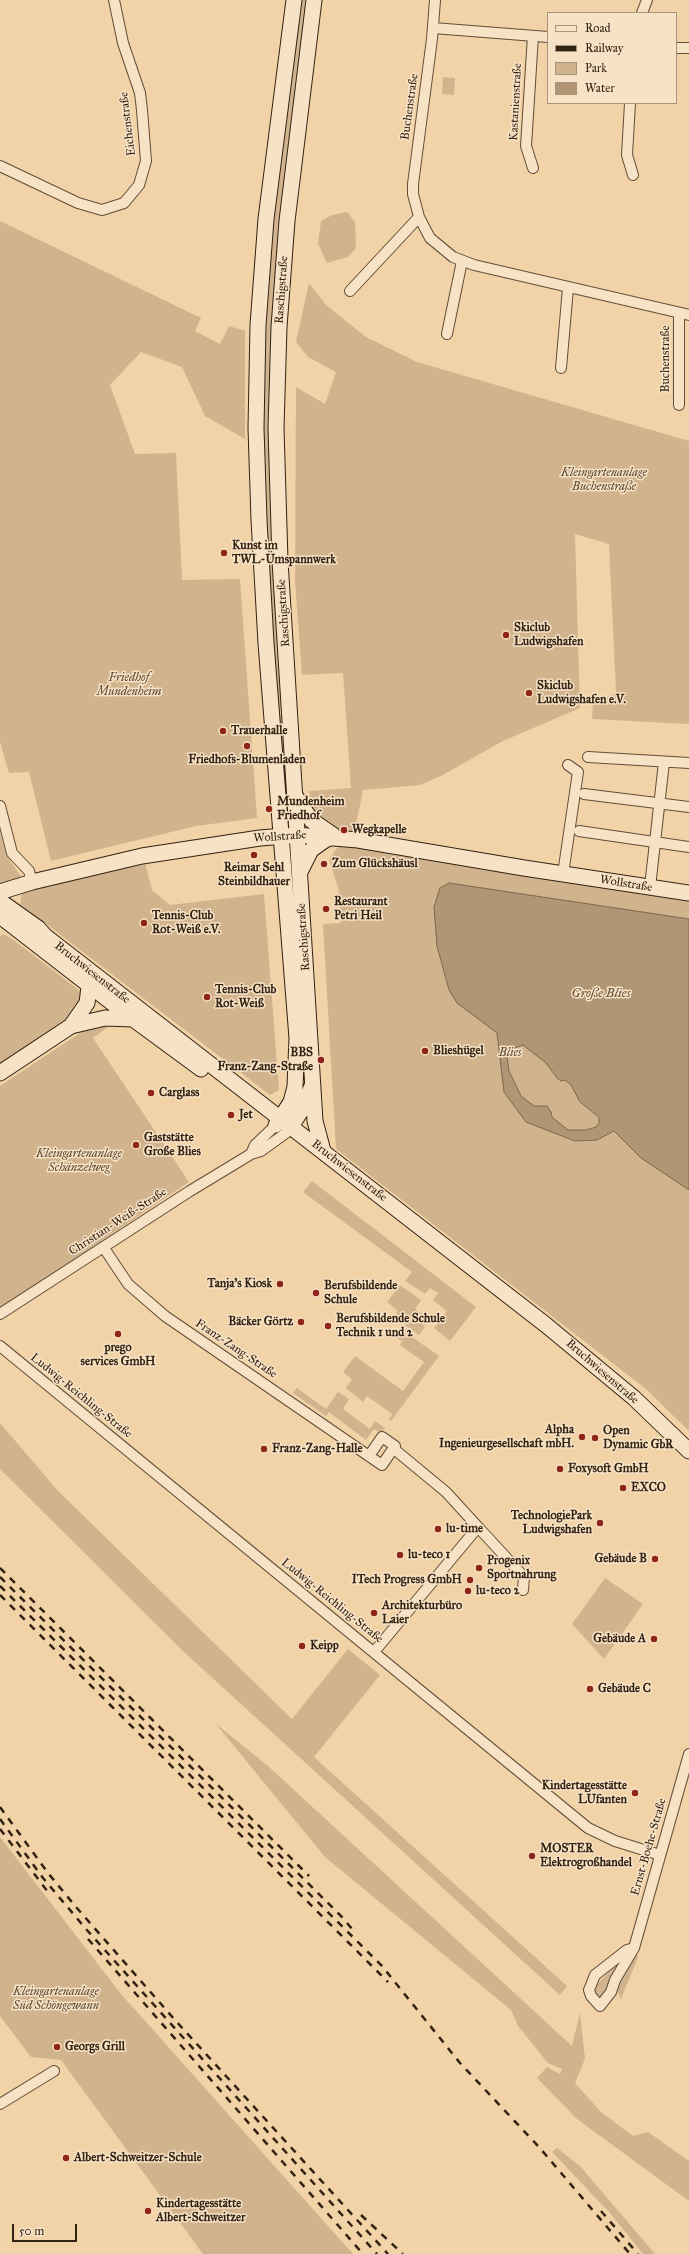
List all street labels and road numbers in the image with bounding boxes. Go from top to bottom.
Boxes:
street label: Kastanienstraße [507,63,525,141]
street label: Buchenstraße [398,73,422,141]
street label: Eichenstraße [117,91,139,157]
street label: Raschigstraße [272,256,292,324]
street label: Buchenstraße [659,326,673,392]
street label: Raschigstraße [274,579,294,647]
street label: Wollstraße [253,828,307,846]
street label: Wollstraße [599,873,653,895]
street label: Raschigstraße [294,903,314,971]
street label: Bruchwiesenstraße [51,939,133,1007]
street label: Bruchwiesenstraße [308,1137,390,1205]
street label: Christian-Weiß-Straße [67,1185,169,1259]
street label: Franz-Zang-Straße [192,1316,280,1382]
street label: Bruchwiesenstraße [563,1336,641,1408]
street label: Ludwig-Reichling-Straße [27,1351,135,1441]
street label: Ludwig-Reichling-Straße [278,1556,386,1646]
street label: Ernst-Boehe-Straße [628,1797,670,1897]

